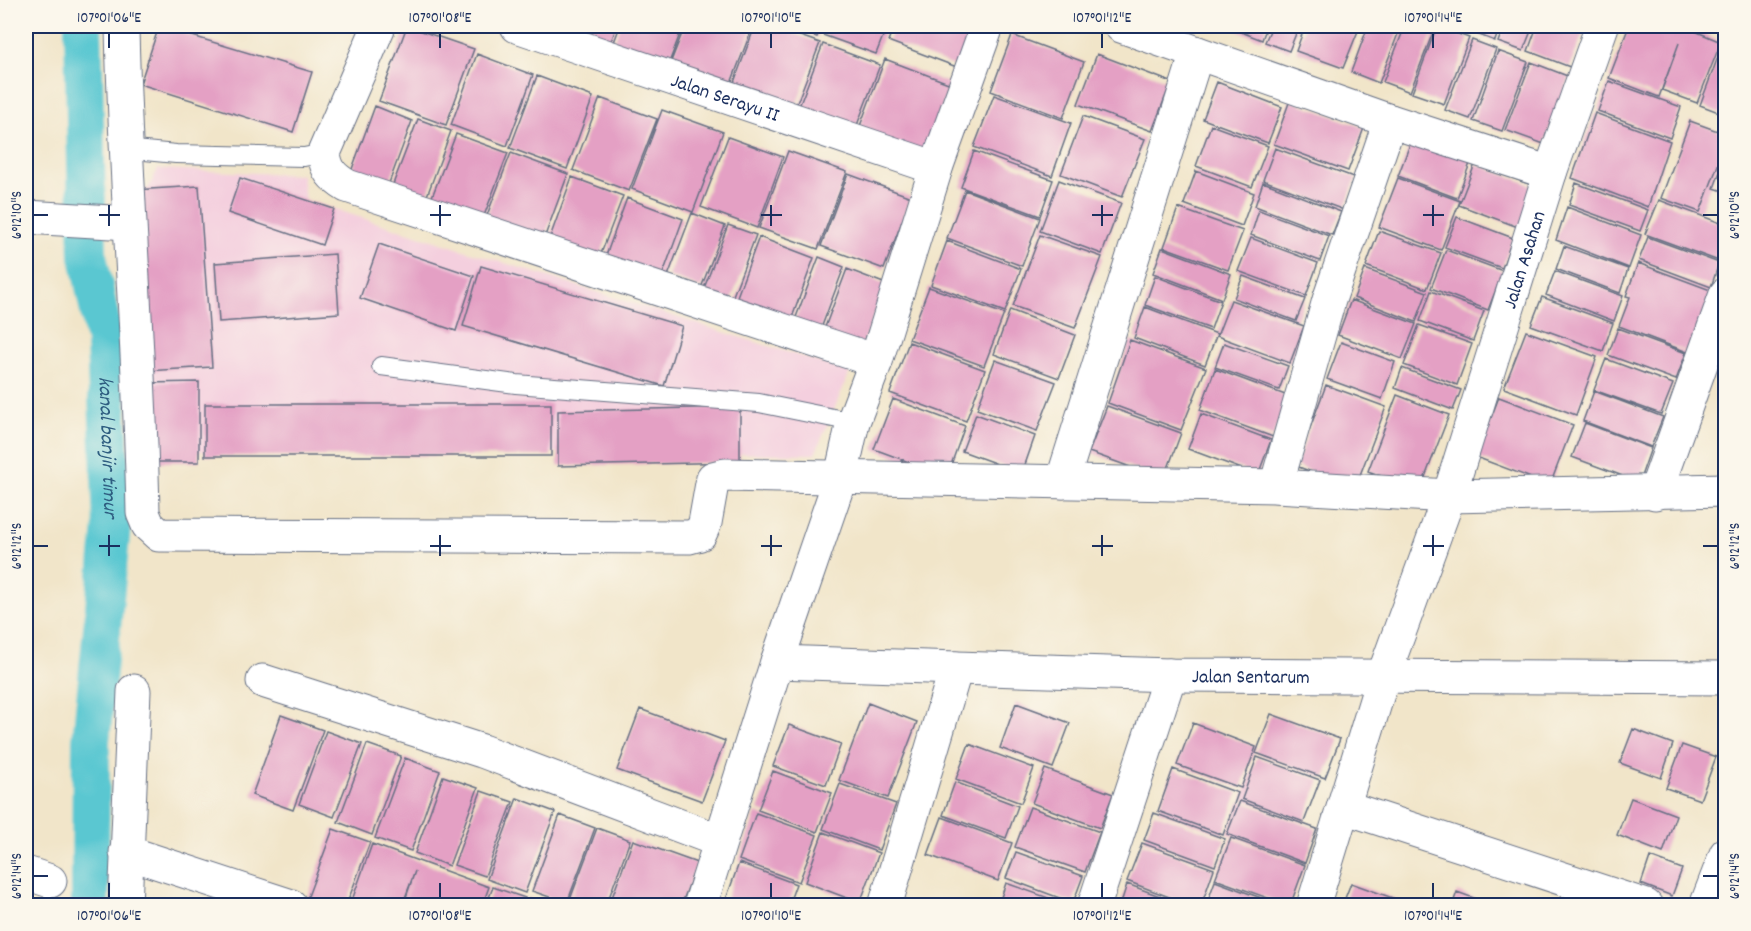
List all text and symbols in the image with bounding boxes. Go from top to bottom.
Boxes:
text: 107°01'06"E [77,8,141,30]
text: 107°01'08"E [409,8,472,30]
text: 107°01'10"E [741,8,801,30]
text: 107°01'12"E [1073,8,1131,30]
text: 107°01'14"E [1404,8,1462,30]
street label: Jalan Serayu II [666,68,782,131]
text: 6°12'10"S [7,191,29,239]
text: 6°12'10"S [1725,191,1747,239]
street label: Jalan Asahan [1497,208,1554,313]
water label: kanal banjir timur [88,376,124,521]
text: 6°12'12"S [7,523,29,569]
text: 6°12'12"S [1725,523,1747,569]
street label: Jalan Sentarum [1192,664,1310,693]
text: 6°12'14"S [7,853,29,899]
text: 6°12'14"S [1725,853,1747,899]
text: 107°01'06"E [77,906,141,928]
text: 107°01'08"E [409,906,472,928]
text: 107°01'10"E [741,906,801,928]
text: 107°01'12"E [1073,906,1131,928]
text: 107°01'14"E [1404,906,1462,928]

